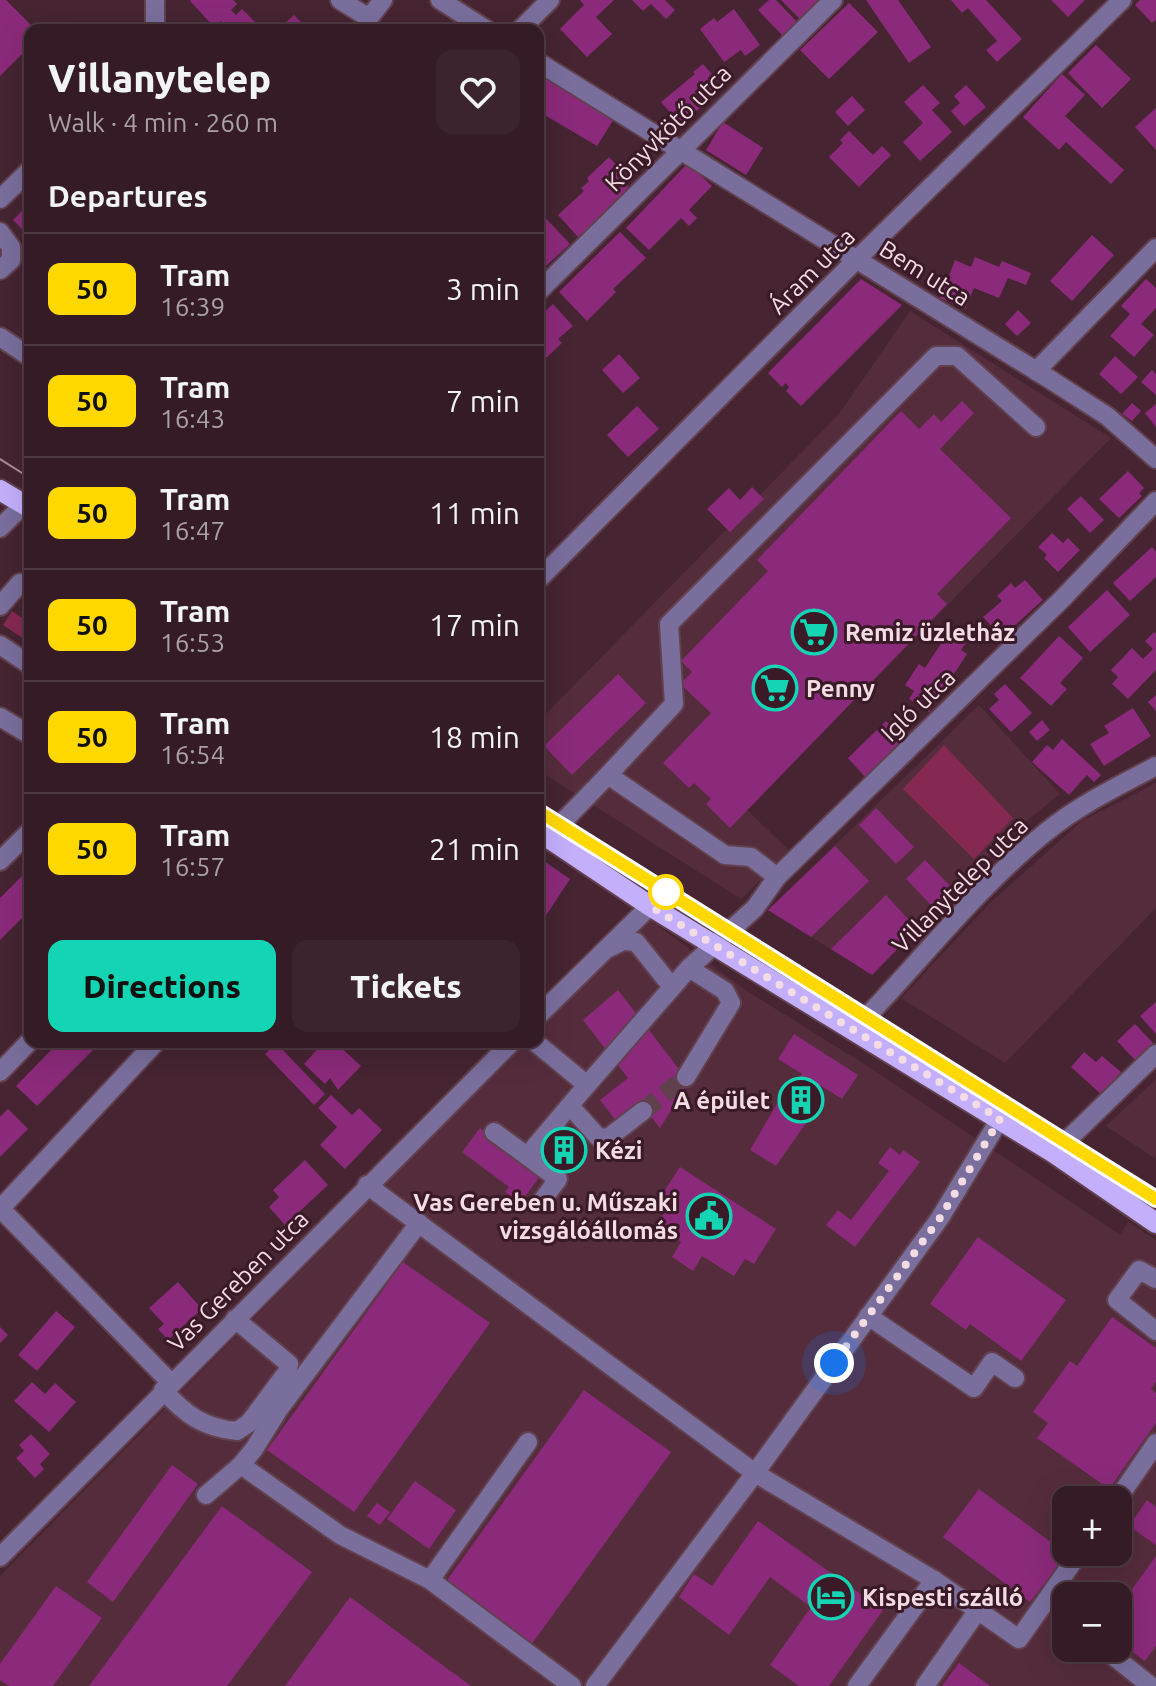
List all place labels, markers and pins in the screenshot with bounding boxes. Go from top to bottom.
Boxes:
supermarket icon: Remiz üzletház [790,608,838,656]
place label: Remiz üzletház [845,619,1015,646]
supermarket icon: Penny [751,664,799,712]
place label: Penny [806,675,875,702]
unlabelled marker [649,875,683,909]
building icon: A épület [777,1076,825,1124]
place label: A épület [674,1087,770,1114]
building icon: Kézi [540,1126,588,1174]
place label: Kézi [595,1137,642,1164]
place label: Vas Gereben u. Műszaki vizsgálóállomás [413,1189,678,1244]
public building icon: Vas Gereben u. Műszaki vizsgálóállomás [685,1192,733,1240]
hotel icon: Kispesti szálló [807,1573,855,1621]
place label: Kispesti szálló [862,1584,1023,1611]

